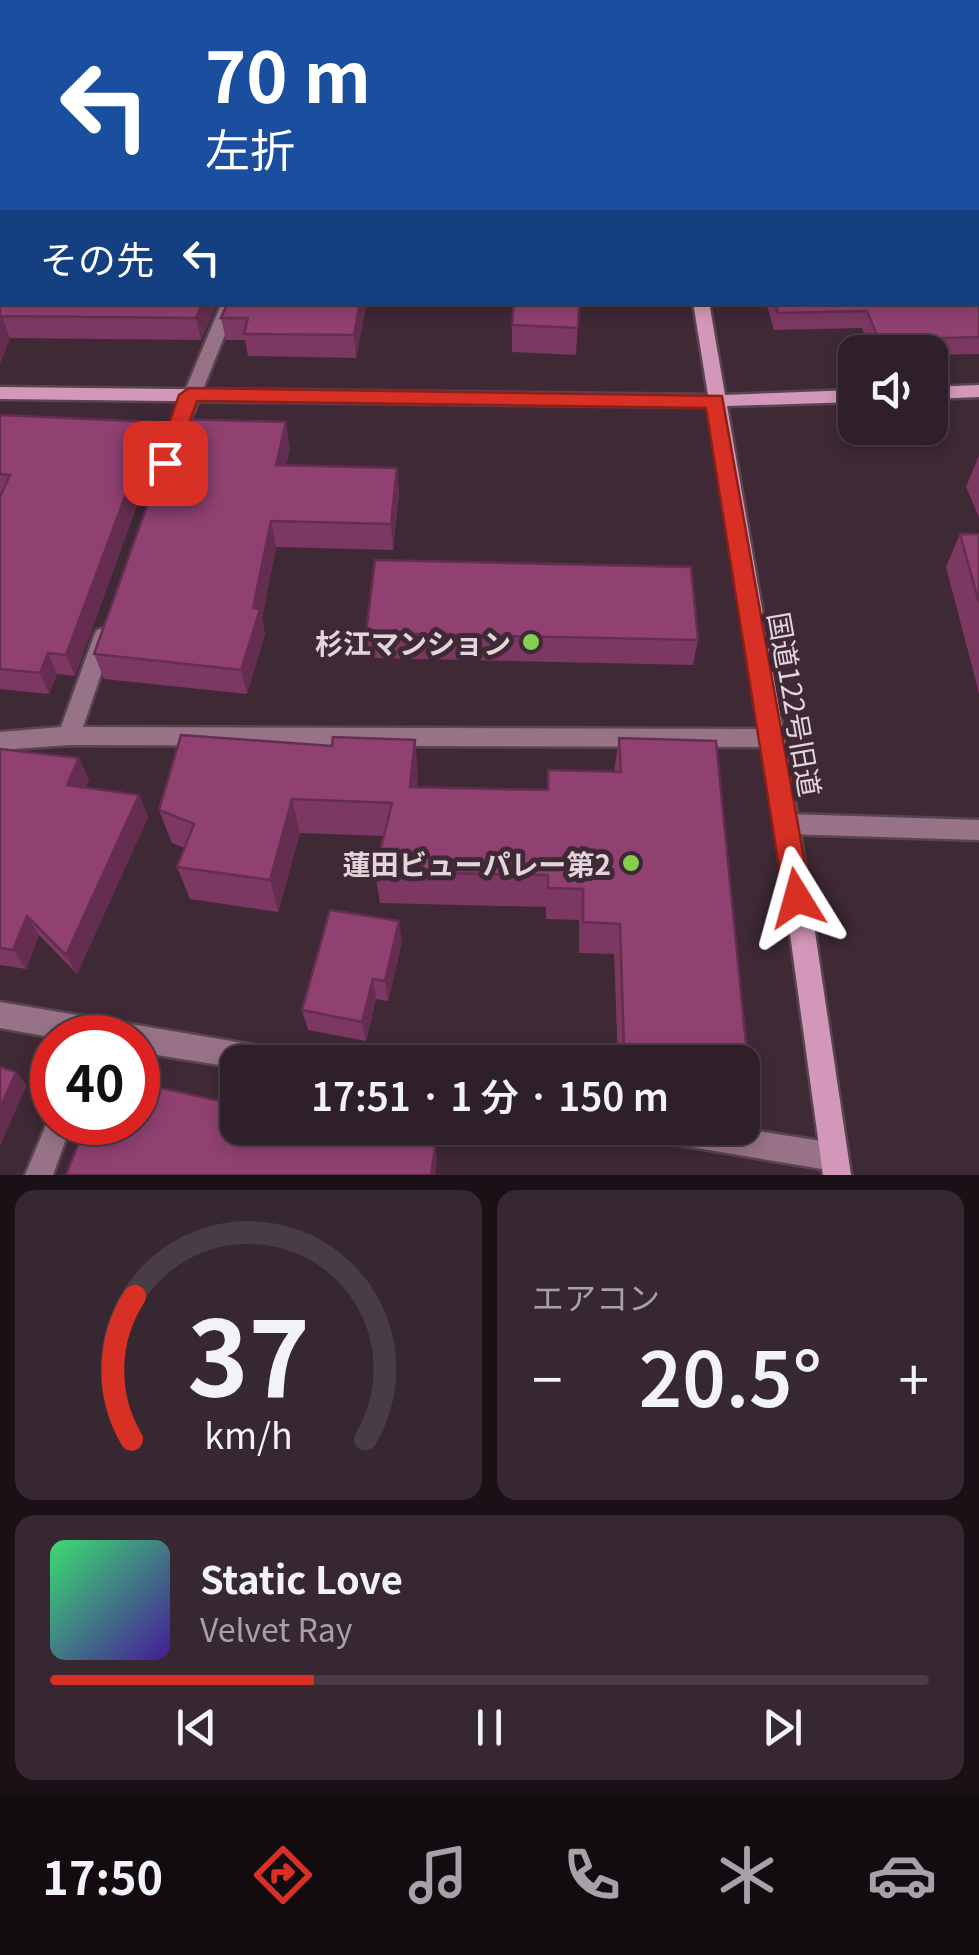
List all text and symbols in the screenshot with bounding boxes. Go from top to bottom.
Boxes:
text: 70 m [205,22,371,123]
icon: left [40,40,170,170]
text: 左折 [205,115,295,180]
text: その先 [40,230,154,285]
icon: left [174,230,229,285]
map controls [838,335,948,445]
button: sound [838,335,948,445]
pin [123,421,208,506]
icon: arrive [138,436,193,491]
street label: 国道122号旧道 [760,609,832,799]
place label: 杉江マンション [315,622,511,662]
marker: 杉江マンション [520,631,542,653]
place label: 蓮田ビューパレー第2 [343,843,611,883]
position arrow [745,846,849,950]
marker: 蓮田ビューパレー第2 [620,852,642,874]
speed limit sign: 40 [30,1015,160,1145]
text: 17:51 · 1 分 · 150 m [311,1067,669,1122]
text: エアコン [532,1273,660,1319]
text: 37 [187,1276,310,1427]
text: 20.5° [639,1320,822,1429]
text: − [532,1336,563,1416]
text: + [898,1336,929,1416]
text: km/h [204,1408,293,1459]
text: Static Love [200,1550,403,1605]
text: Velvet Ray [200,1605,352,1651]
icon: previous [169,1700,224,1755]
icon: pause [462,1700,517,1755]
icon: next [755,1700,810,1755]
icon: directions [248,1840,318,1910]
icon: music [403,1840,473,1910]
icon: phone [557,1840,627,1910]
icon: climate [712,1840,782,1910]
icon: car [867,1840,937,1910]
text: 17:50 [42,1843,163,1908]

